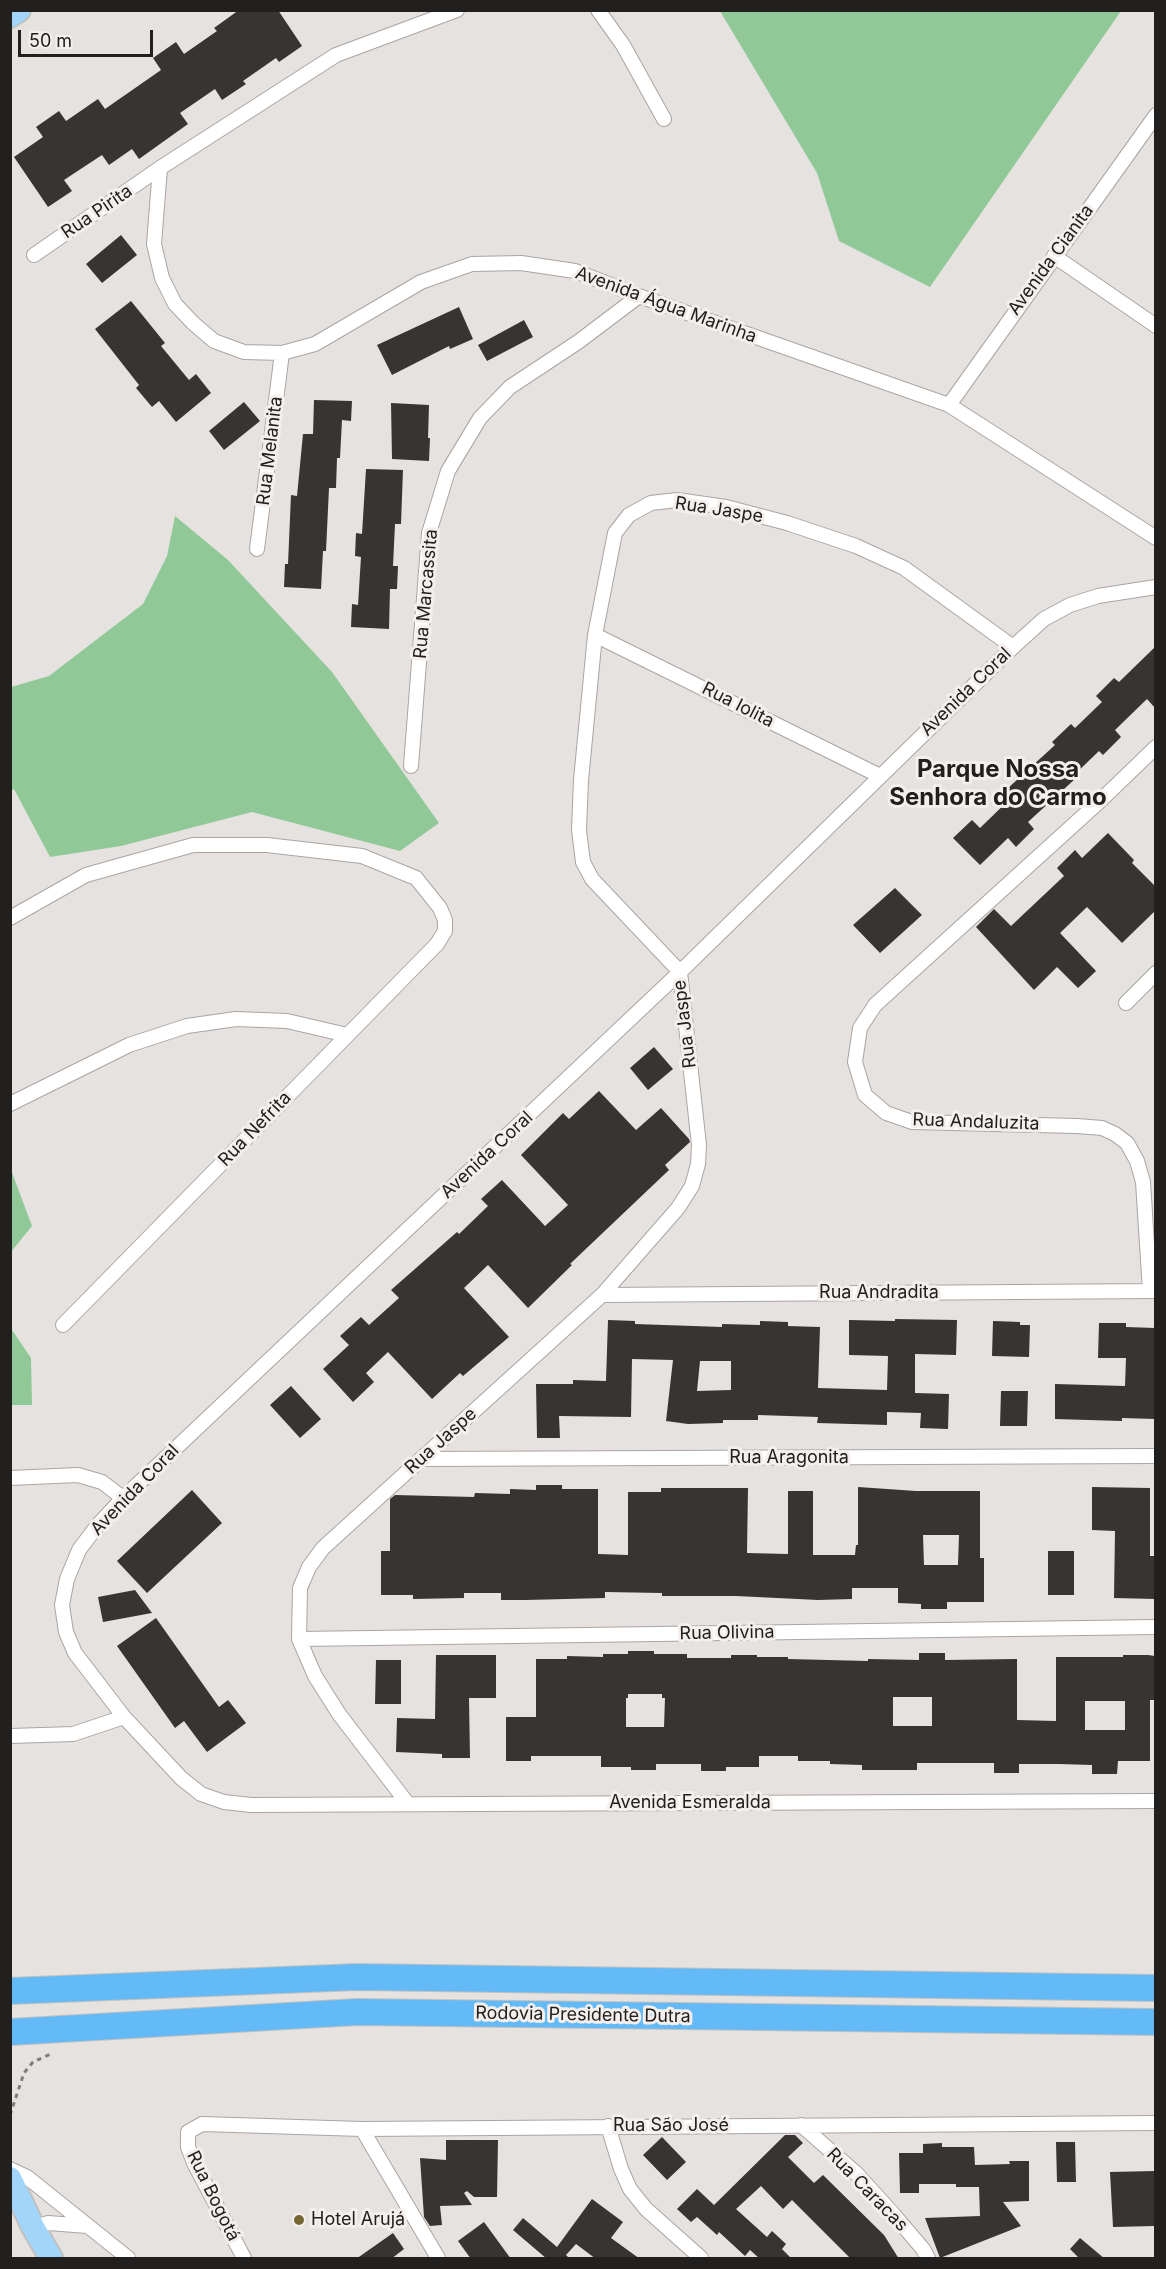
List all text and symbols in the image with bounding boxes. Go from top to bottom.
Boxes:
scale bar [21,18,156,56]
text: 50 m [29,30,72,51]
street label: Rua Pirita [57,180,137,244]
street label: Avenida Cianita [1004,201,1098,319]
street label: Avenida Água Marinha [573,262,759,348]
street label: Rua Melanita [253,395,287,507]
street label: Rua Jaspe [673,492,765,528]
street label: Rua Marcassita [410,528,442,660]
street label: Avenida Coral [916,643,1016,741]
street label: Rua Iolita [698,678,778,732]
district label: Parque Nossa Senhora do Carmo [889,756,1107,812]
street label: Rua Jaspe [669,979,701,1069]
street label: Rua Nefrita [214,1087,296,1171]
street label: Avenida Coral [437,1107,537,1203]
street label: Rua Andaluzita [912,1109,1040,1135]
street label: Rua Andradita [819,1282,939,1304]
street label: Rua Jaspe [401,1403,481,1479]
street label: Avenida Coral [86,1440,184,1540]
street label: Rua Aragonita [729,1447,849,1469]
street label: Rua Olivina [679,1621,775,1645]
street label: Avenida Esmeralda [609,1792,771,1814]
street label: Rodovia Presidente Dutra [475,2002,691,2028]
street label: Rua São José [613,2115,729,2137]
street label: Rua Caracas [822,2144,912,2236]
street label: Rua Bogotá [182,2147,244,2245]
place label: Hotel Arujá [311,2209,405,2231]
marker: Hotel Arujá [292,2213,306,2227]

